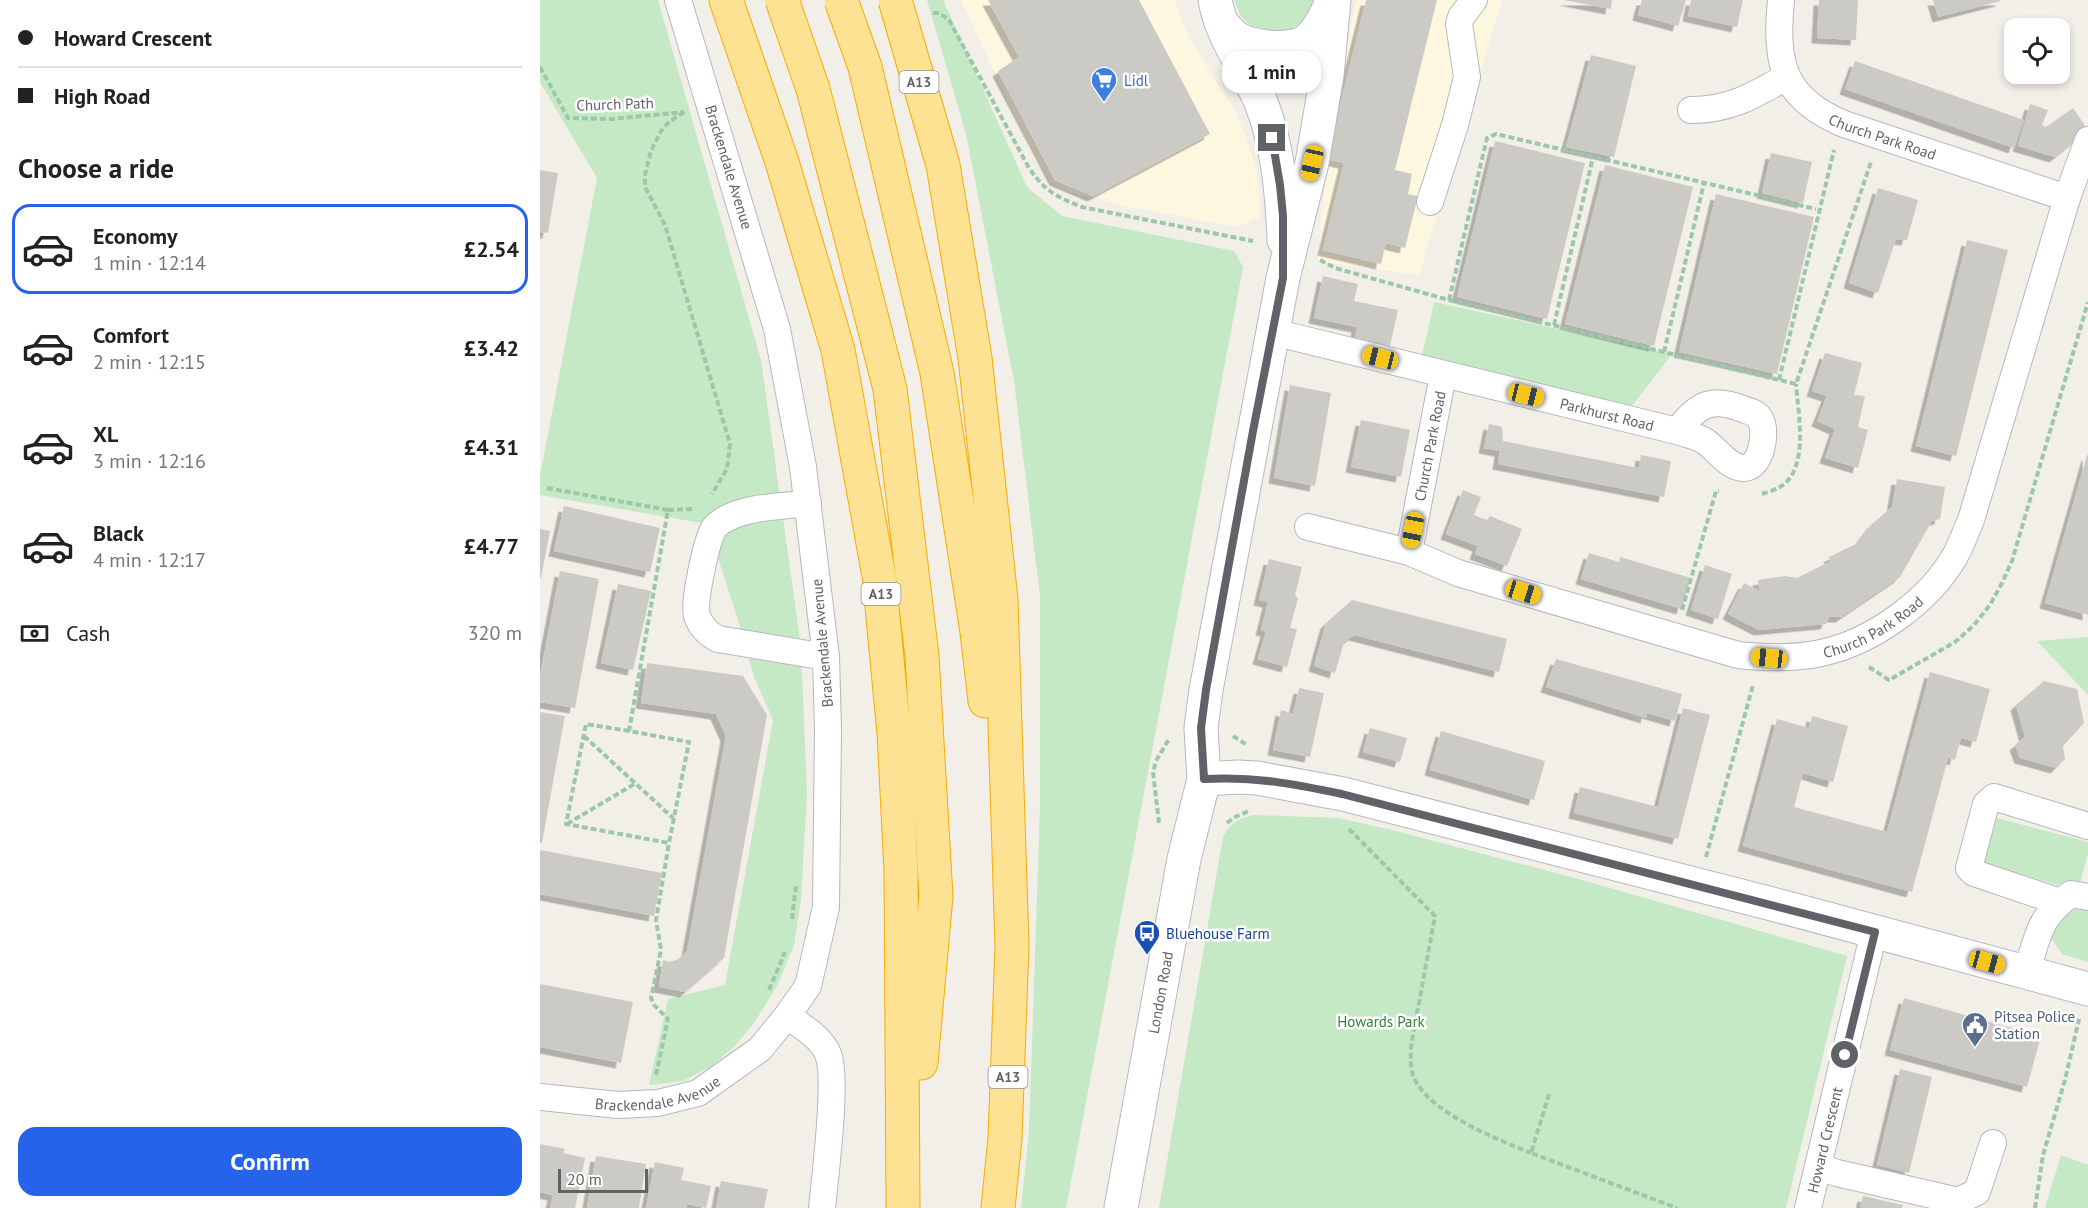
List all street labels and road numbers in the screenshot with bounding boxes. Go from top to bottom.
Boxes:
road number: A13 [900,71,938,93]
street label: Church Path [576,93,654,115]
street label: Brackendale Avenue [701,103,757,231]
street label: Church Park Road [1826,109,1939,163]
street label: Church Park Road [1409,389,1449,503]
street label: Parkhurst Road [1558,393,1656,435]
street label: Brackendale Avenue [807,578,837,708]
road number: A13 [862,583,900,605]
street label: Church Park Road [1821,592,1927,662]
street label: London Road [1143,950,1177,1035]
road number: A13 [988,1066,1028,1088]
street label: Brackendale Avenue [594,1071,724,1115]
street label: Howard Crescent [1802,1085,1846,1195]

